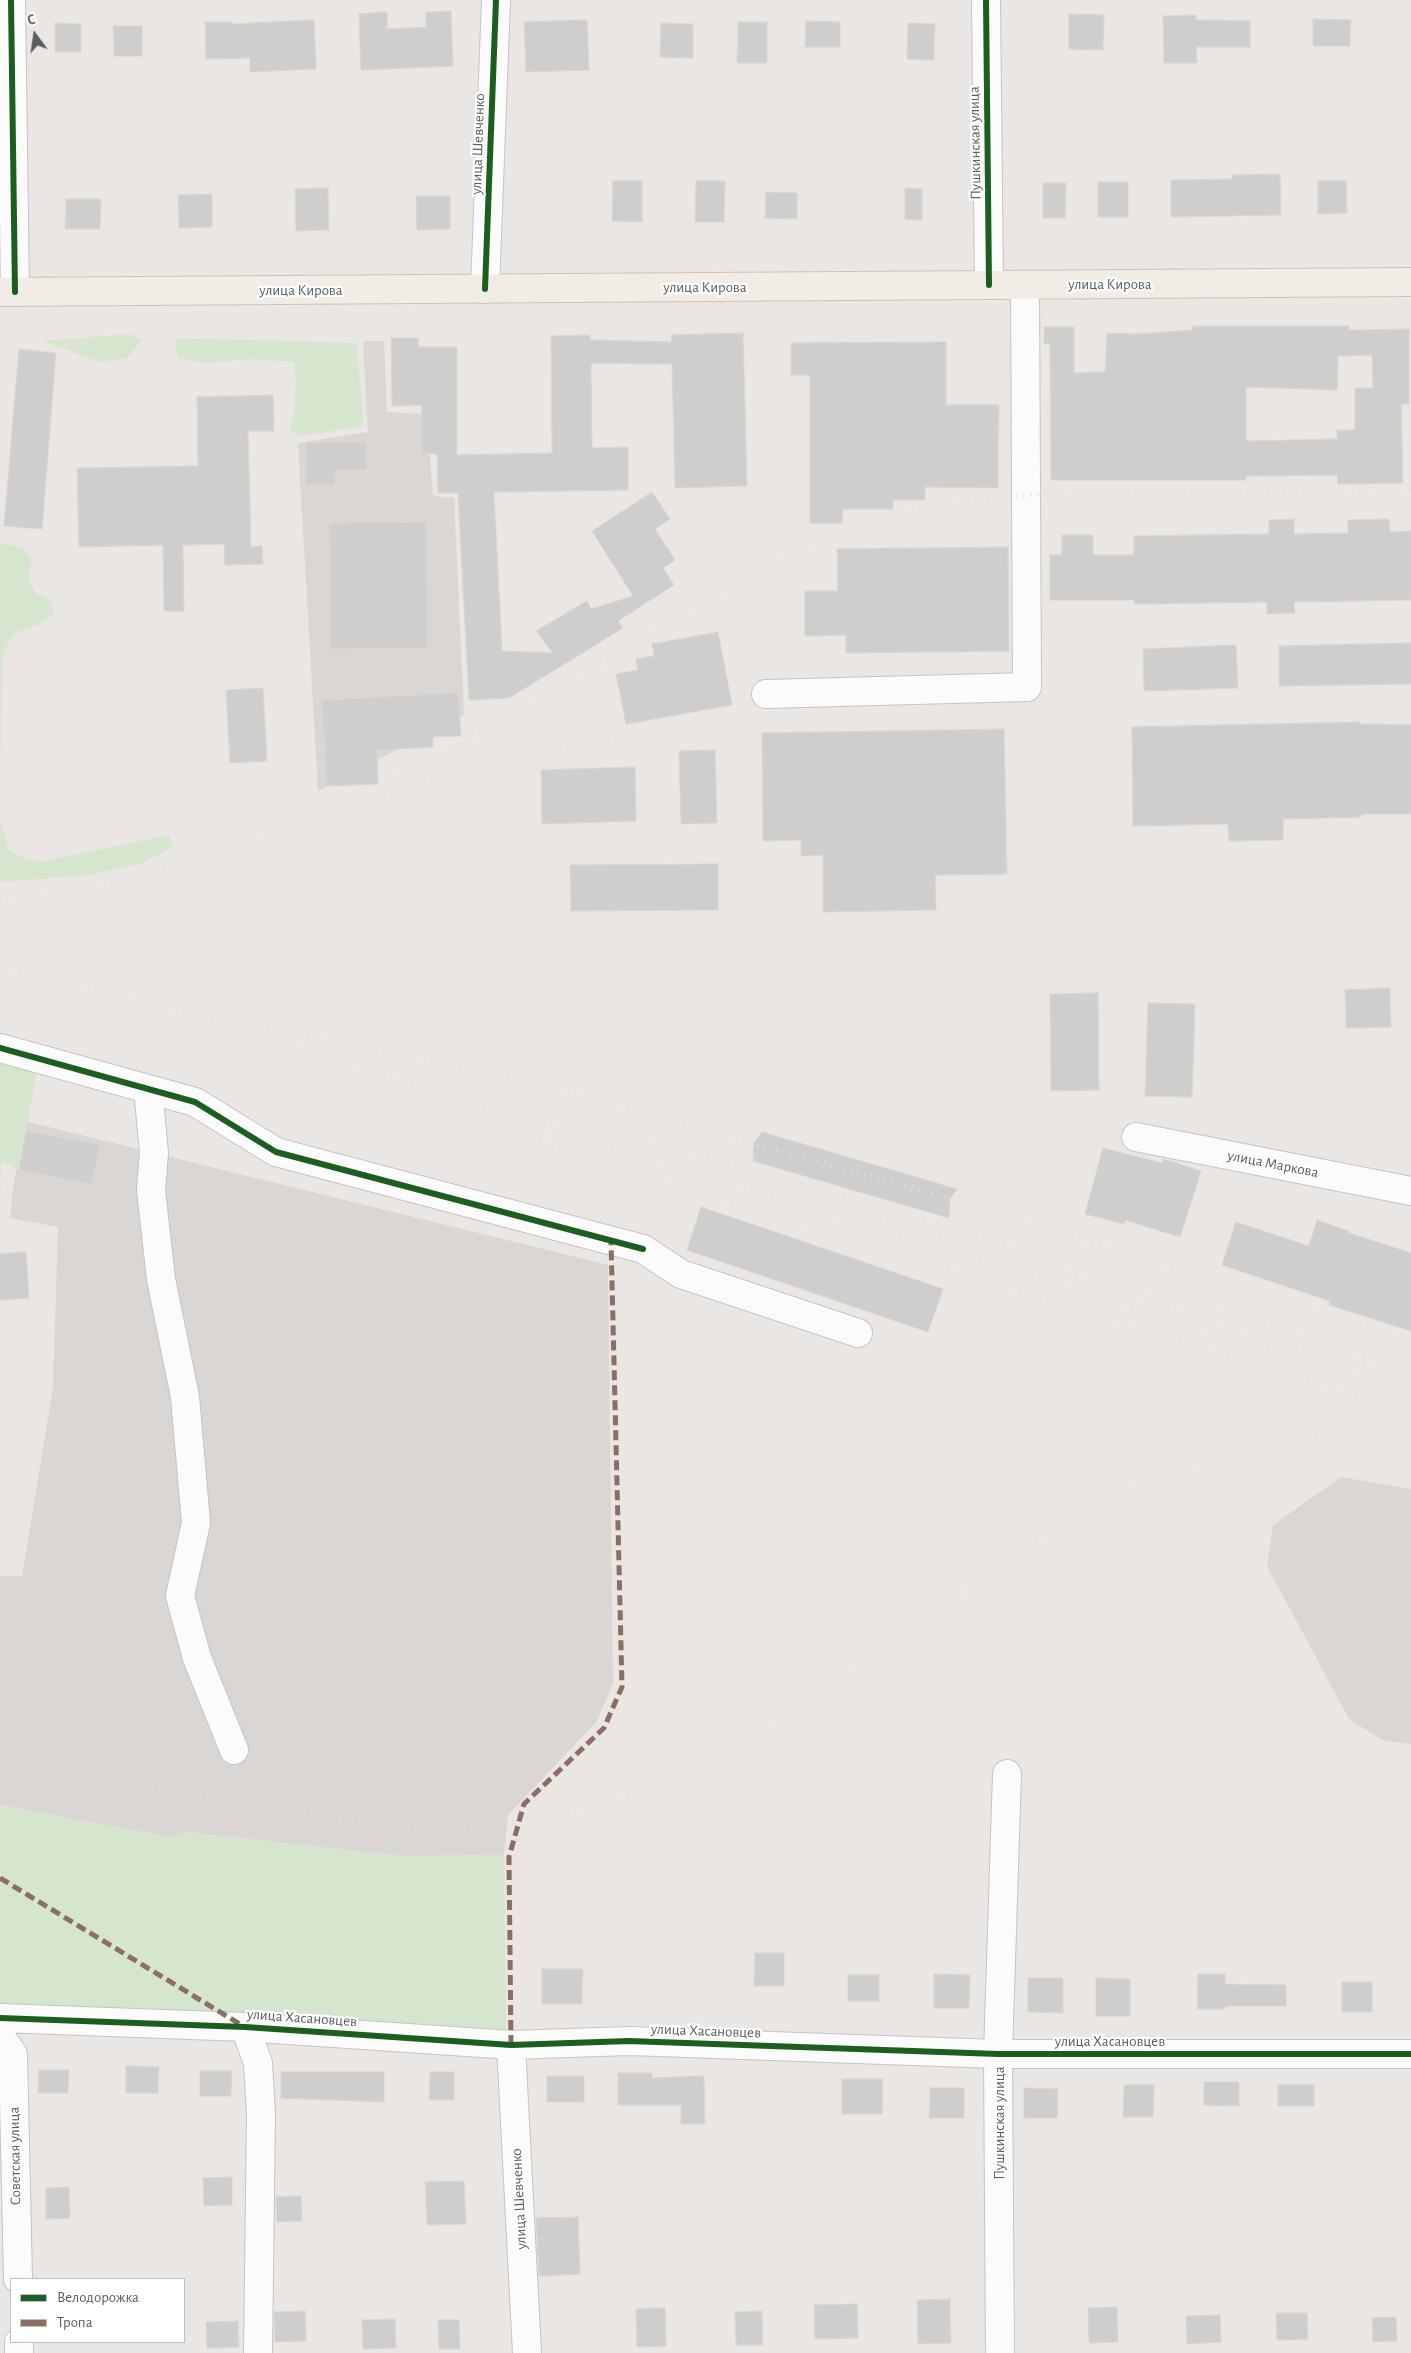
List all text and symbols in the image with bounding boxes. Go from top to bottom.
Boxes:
north arrow [10,10,60,60]
text: С [26,13,37,28]
street label: Пушкинская улица [965,86,985,200]
street label: улица Шевченко [467,93,489,195]
street label: улица Кирова [1068,275,1152,293]
street label: улица Кирова [663,278,747,296]
street label: улица Кирова [259,281,343,299]
street label: улица Маркова [1226,1146,1320,1182]
street label: улица Хасановцев [246,2005,358,2031]
street label: улица Хасановцев [651,2020,761,2042]
street label: улица Хасановцев [1055,2032,1165,2050]
street label: Пушкинская улица [990,2066,1008,2180]
street label: Советская улица [5,2106,25,2206]
street label: улица Шевченко [507,2148,531,2250]
legend [10,2278,185,2343]
text: Велодорожка [57,2290,139,2305]
text: Тропа [57,2315,93,2330]

